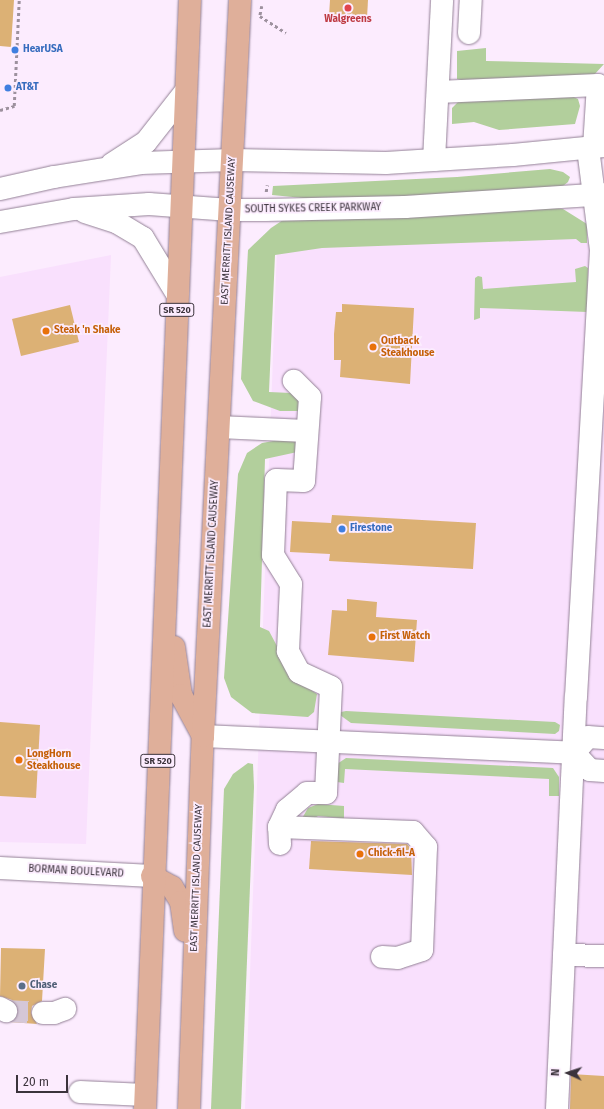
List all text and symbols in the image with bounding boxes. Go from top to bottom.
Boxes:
marker: Walgreens [343,3,353,13]
place label: Walgreens [324,14,372,26]
place label: HearUSA [23,44,63,56]
marker: HearUSA [10,45,20,55]
place label: AT&T [16,82,39,94]
marker: AT&T [3,83,13,93]
street label: EAST MERRITT ISLAND CAUSEWAY [219,157,239,305]
street label: SOUTH SYKES CREEK PARKWAY [245,202,381,216]
road number: SR 520 [159,303,195,317]
place label: Steak 'n Shake [54,325,121,337]
marker: Steak 'n Shake [41,326,51,336]
place label: Outback Steakhouse [381,335,434,358]
marker: Outback Steakhouse [368,342,378,352]
street label: EAST MERRITT ISLAND CAUSEWAY [202,480,222,628]
place label: Firestone [350,523,392,535]
marker: Firestone [337,524,347,534]
place label: First Watch [380,631,430,643]
marker: First Watch [367,632,377,642]
place label: LongHorn Steakhouse [27,748,80,772]
road number: SR 520 [140,754,176,768]
marker: LongHorn Steakhouse [14,755,24,765]
street label: EAST MERRITT ISLAND CAUSEWAY [188,804,206,952]
place label: Chick-fil-A [368,848,415,860]
marker: Chick-fil-A [355,849,365,859]
street label: BORMAN BOULEVARD [28,864,124,880]
place label: Chase [30,980,57,992]
marker: Chase [17,981,27,991]
north arrow [548,1053,588,1093]
scale bar [18,1067,70,1093]
text: N [549,1068,562,1076]
text: 20 m [23,1075,49,1089]

